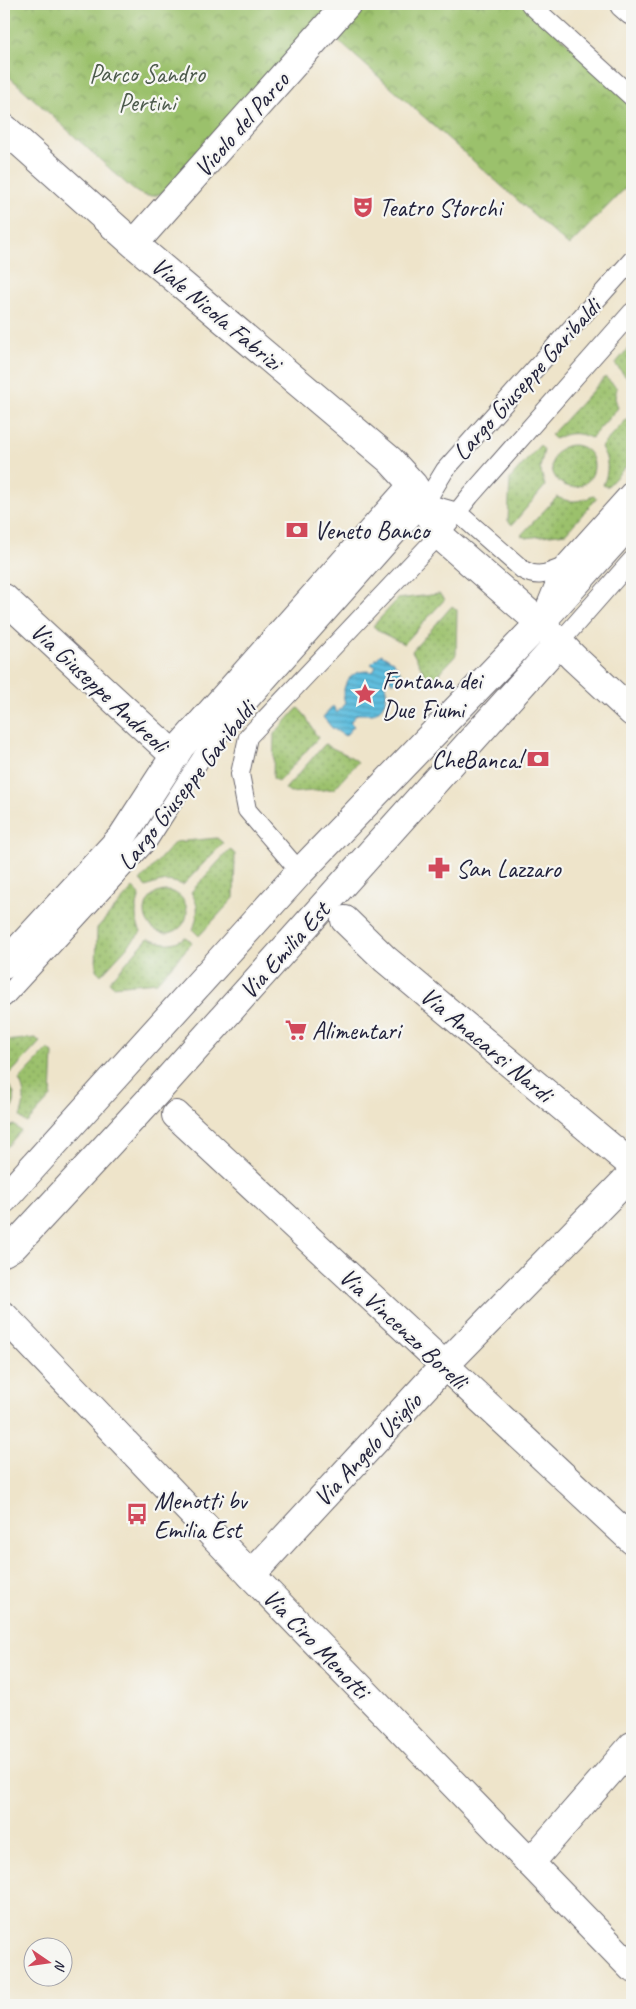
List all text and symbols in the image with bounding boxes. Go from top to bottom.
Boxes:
park label: Parco Sandro Pertini [89,58,206,119]
street label: Vicolo del Parco [187,64,297,184]
place label: Teatro Storchi [379,192,505,224]
theatre icon: Teatro Storchi [350,194,376,220]
street label: Viale Nicola Fabrizi [144,250,291,380]
street label: Largo Giuseppe Garibaldi [446,290,610,467]
place label: Veneto Banco [314,515,432,547]
bank icon: Veneto Banco [284,517,310,543]
street label: Via Giuseppe Andreoli [24,616,178,762]
place label: Fontana dei Due Fiumi [382,665,485,726]
place icon: Fontana dei Due Fiumi [352,681,378,707]
street label: Largo Giuseppe Garibaldi [110,692,265,877]
place label: CheBanca! [432,744,527,776]
bank icon: CheBanca! [525,746,551,772]
place label: San Lazzaro [456,853,562,885]
pharmacy icon: San Lazzaro [426,855,452,881]
street label: Via Emilia Est [233,893,339,1006]
street label: Via Anacarsi Nardi [413,980,562,1112]
place label: Alimentari [312,1015,404,1047]
supermarket icon: Alimentari [283,1017,309,1043]
street label: Via Vincenzo Borelli [332,1261,477,1399]
street label: Via Angelo Usiglio [307,1385,430,1514]
place label: Menotti bv Emilia Est [154,1485,248,1546]
bus stop icon: Menotti bv Emilia Est [124,1501,150,1527]
street label: Via Ciro Menotti [256,1582,379,1708]
north arrow [22,1936,72,1986]
text: N [50,1959,69,1973]

